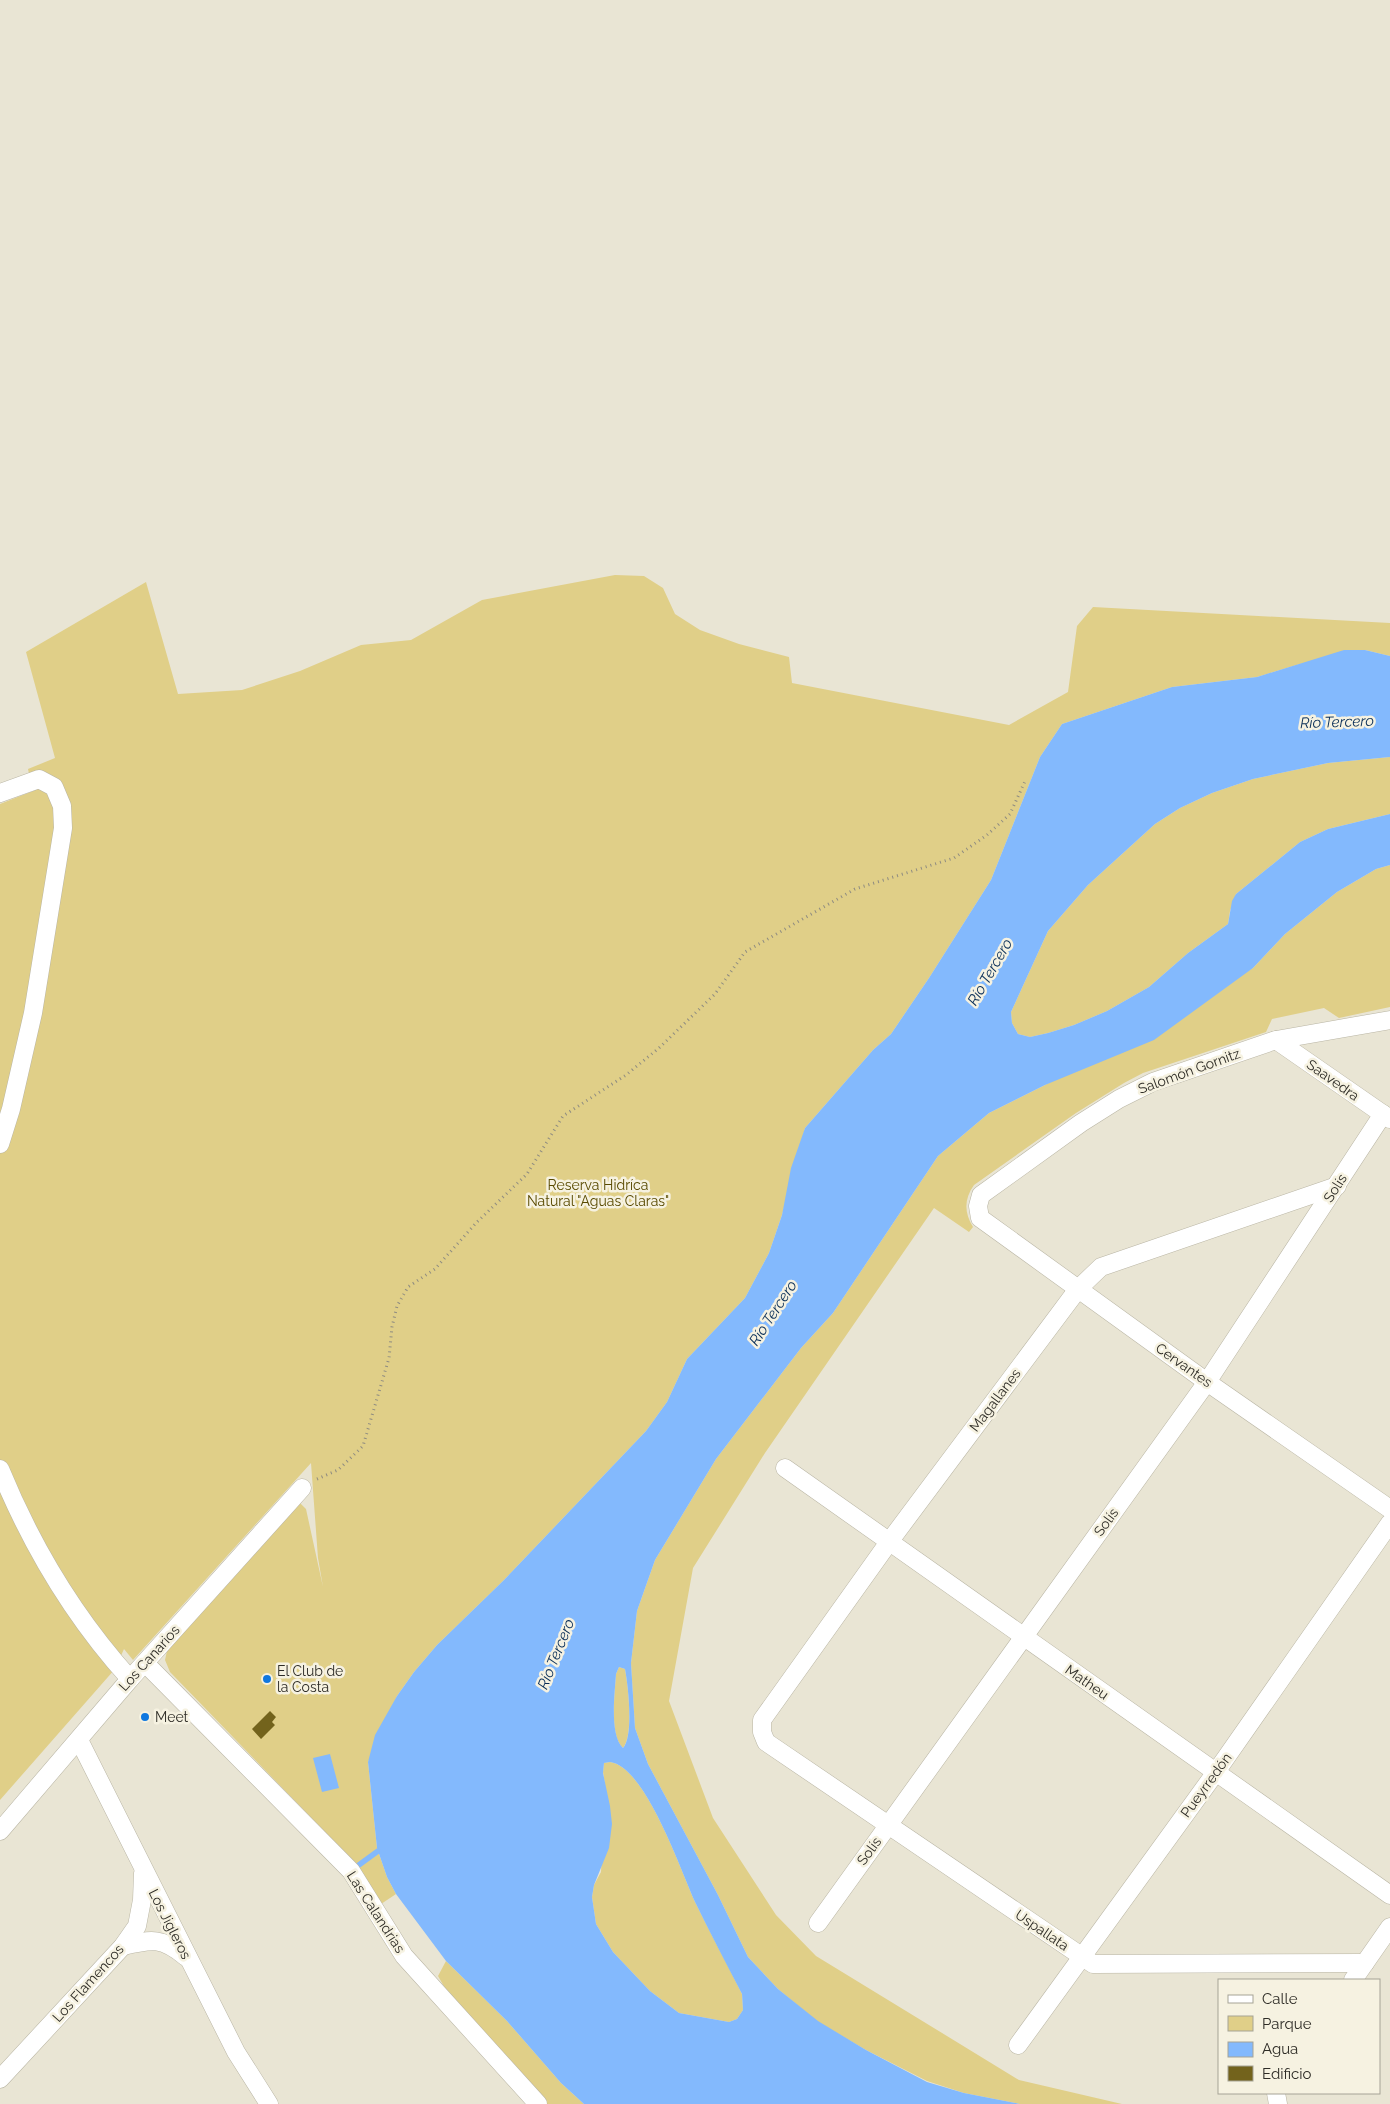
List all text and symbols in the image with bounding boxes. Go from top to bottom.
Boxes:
water label: Río Tercero [1300,712,1374,732]
water label: Río Tercero [964,935,1016,1009]
street label: Salomón Gornitz [1136,1045,1242,1097]
street label: Saavedra [1304,1056,1362,1104]
street label: Solís [1320,1171,1350,1205]
park label: Reserva Hidríca Natural "Aguas Claras" [527,1177,669,1209]
water label: Río Tercero [745,1277,801,1349]
street label: Cervantes [1153,1340,1216,1390]
street label: Magallanes [966,1365,1024,1435]
street label: Solís [1091,1505,1122,1539]
water label: Río Tercero [534,1616,578,1692]
street label: Los Canarios [115,1622,183,1694]
street label: Matheu [1062,1661,1112,1703]
place label: El Club de la Costa [277,1663,343,1695]
marker: El Club de la Costa [261,1673,273,1685]
place label: Meet [155,1709,189,1725]
marker: Meet [139,1711,151,1723]
street label: Pueyrredón [1177,1750,1235,1820]
street label: Solís [854,1834,885,1868]
street label: Las Calandrias [344,1868,408,1956]
street label: Los Jigleros [145,1886,195,1962]
street label: Uspallata [1012,1906,1072,1954]
street label: Los Flamencos [49,1941,127,2025]
legend [1218,1979,1380,2094]
text: Calle [1262,1990,1298,2008]
text: Parque [1262,2015,1312,2033]
text: Agua [1262,2040,1298,2058]
text: Edificio [1262,2065,1312,2083]

